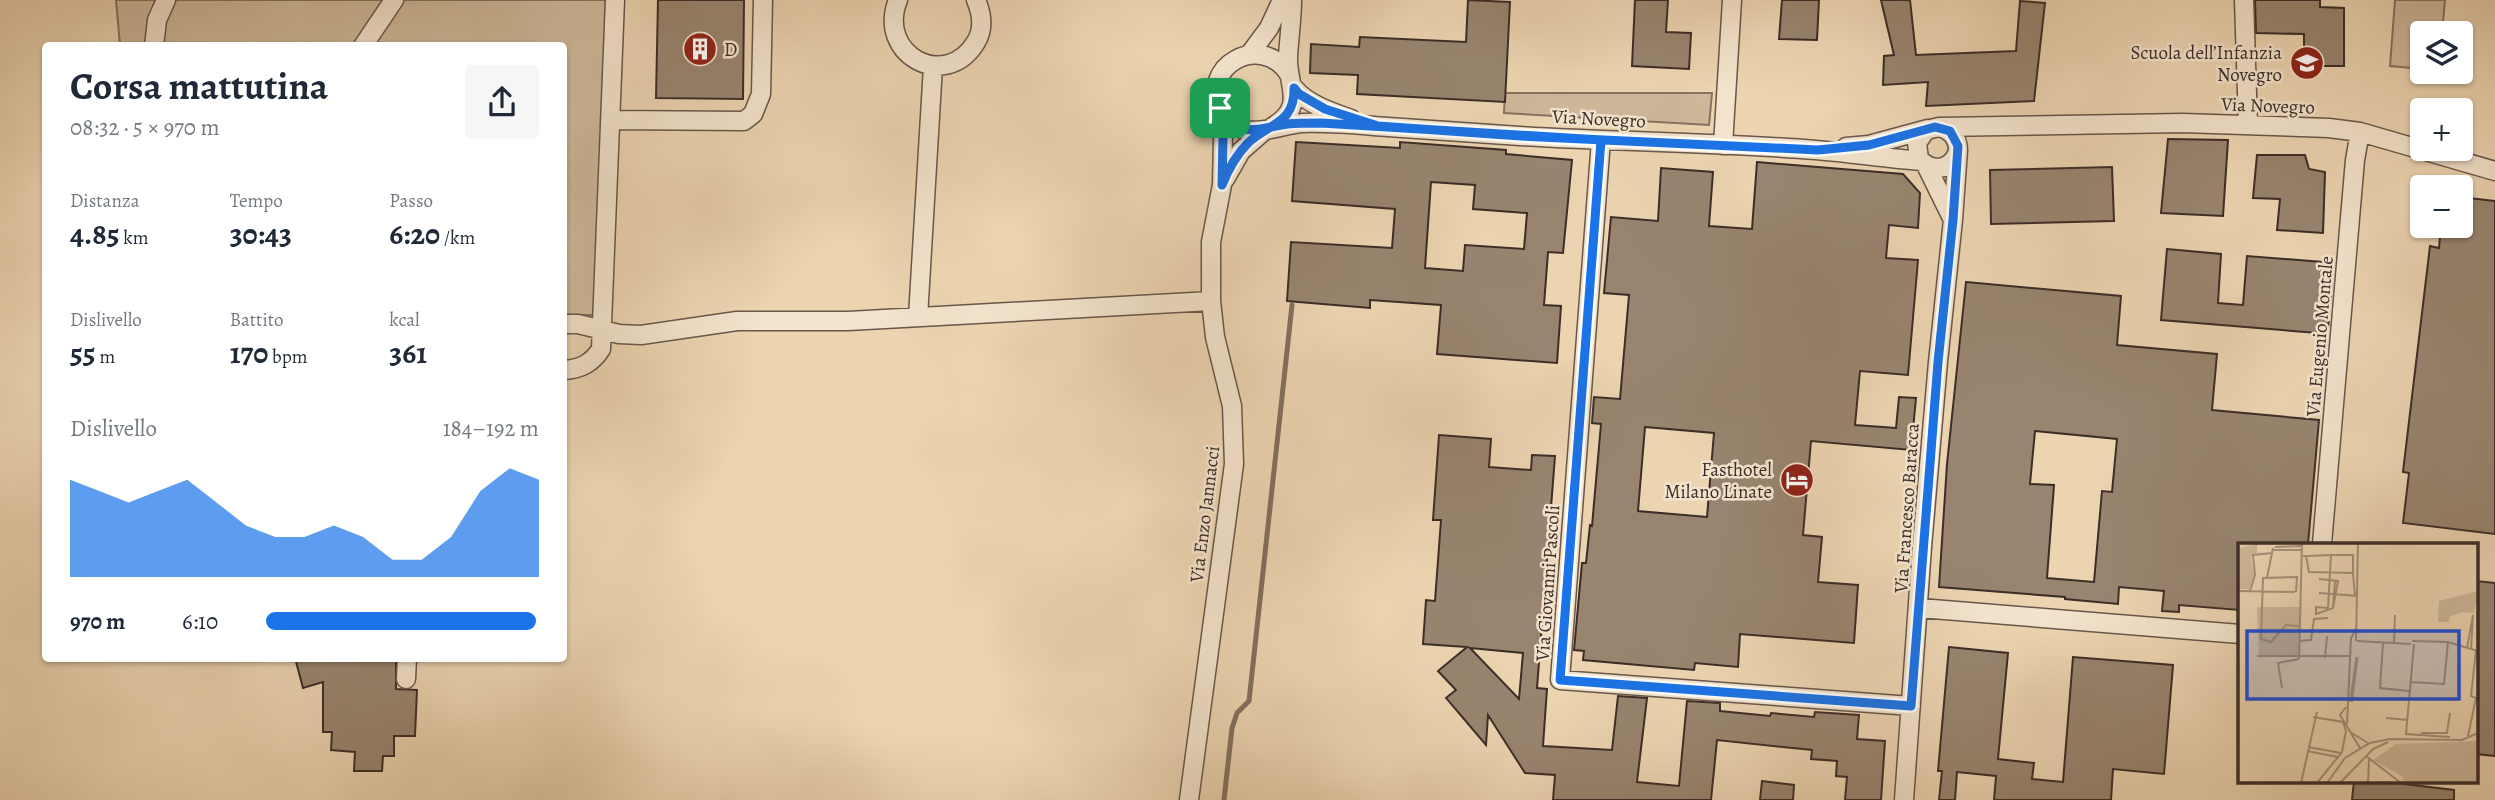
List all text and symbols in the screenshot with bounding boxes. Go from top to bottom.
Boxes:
map controls [2410,21,2473,238]
button: layers [2410,21,2473,84]
building icon: D [681,30,719,68]
place label: D [724,37,737,63]
place label: Scuola dell’Infanzia Novegro [2131,40,2282,88]
school or university icon: Scuola dell’Infanzia Novegro [2288,44,2326,82]
text: Corsa mattutina [70,60,328,112]
button: share [465,65,539,139]
pin [1190,78,1250,138]
icon: arrive [1201,89,1239,127]
street label: Via Novegro [2220,91,2315,121]
button: + [2410,98,2473,161]
street label: Via Novegro [1550,104,1646,134]
text: 08:32 · 5 × 970 m [70,112,220,143]
button: − [2410,175,2473,238]
text: Distanza [70,188,139,214]
text: Tempo [230,188,283,214]
text: Passo [389,188,433,214]
text: 4.85 [70,214,120,254]
text: 30:43 [230,214,292,254]
text: 6:20 [389,214,440,254]
text: km [120,225,149,251]
text: /km [440,225,475,251]
street label: Via Eugenio Montale [2300,255,2340,418]
text: Dislivello [70,307,142,333]
text: Battito [230,307,283,333]
text: kcal [389,307,420,333]
text: 55 [70,333,96,373]
text: 170 [230,333,268,373]
text: 361 [389,333,427,373]
text: m [96,344,115,370]
text: bpm [268,344,308,370]
text: Dislivello [70,413,157,444]
text: 184–192 m [443,413,539,444]
street label: Via Francesco Baracca [1888,422,1926,595]
street label: Via Enzo Jannacci [1184,444,1226,585]
place label: Fasthotel Milano Linate [1665,457,1772,505]
hotel icon: Fasthotel Milano Linate [1778,461,1816,499]
street label: Via Giovanni Pascoli [1530,504,1566,663]
inset map [2238,543,2478,782]
text: 970 m [70,606,125,637]
text: 6:10 [182,606,218,637]

